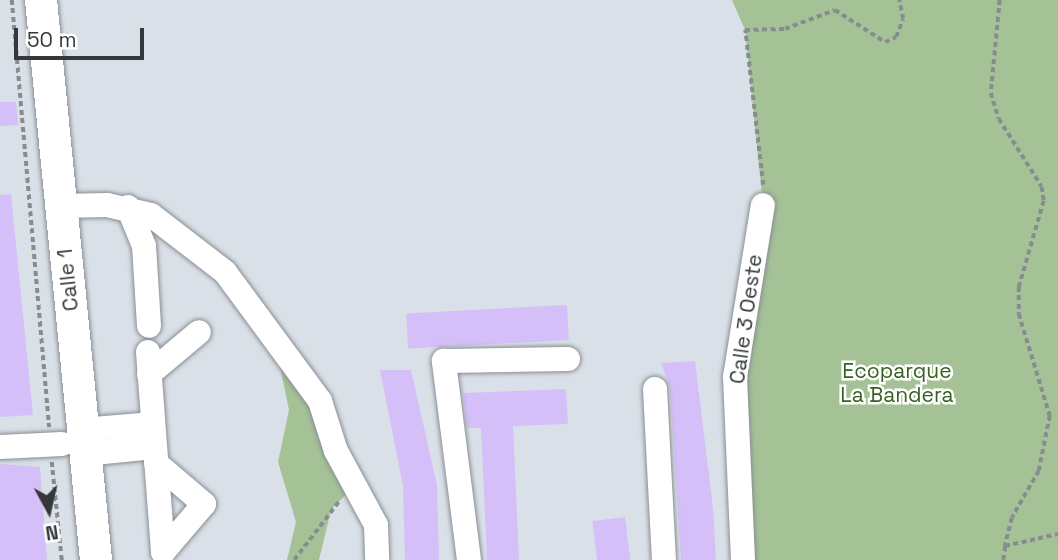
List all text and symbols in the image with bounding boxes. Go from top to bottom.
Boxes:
scale bar [18,14,147,58]
text: 50 m [27,26,77,53]
street label: Calle 1 [52,248,84,312]
street label: Calle 3 Oeste [724,252,768,386]
park label: Ecoparque La Bandera [840,358,954,408]
north arrow [14,476,84,546]
text: N [44,519,60,546]

